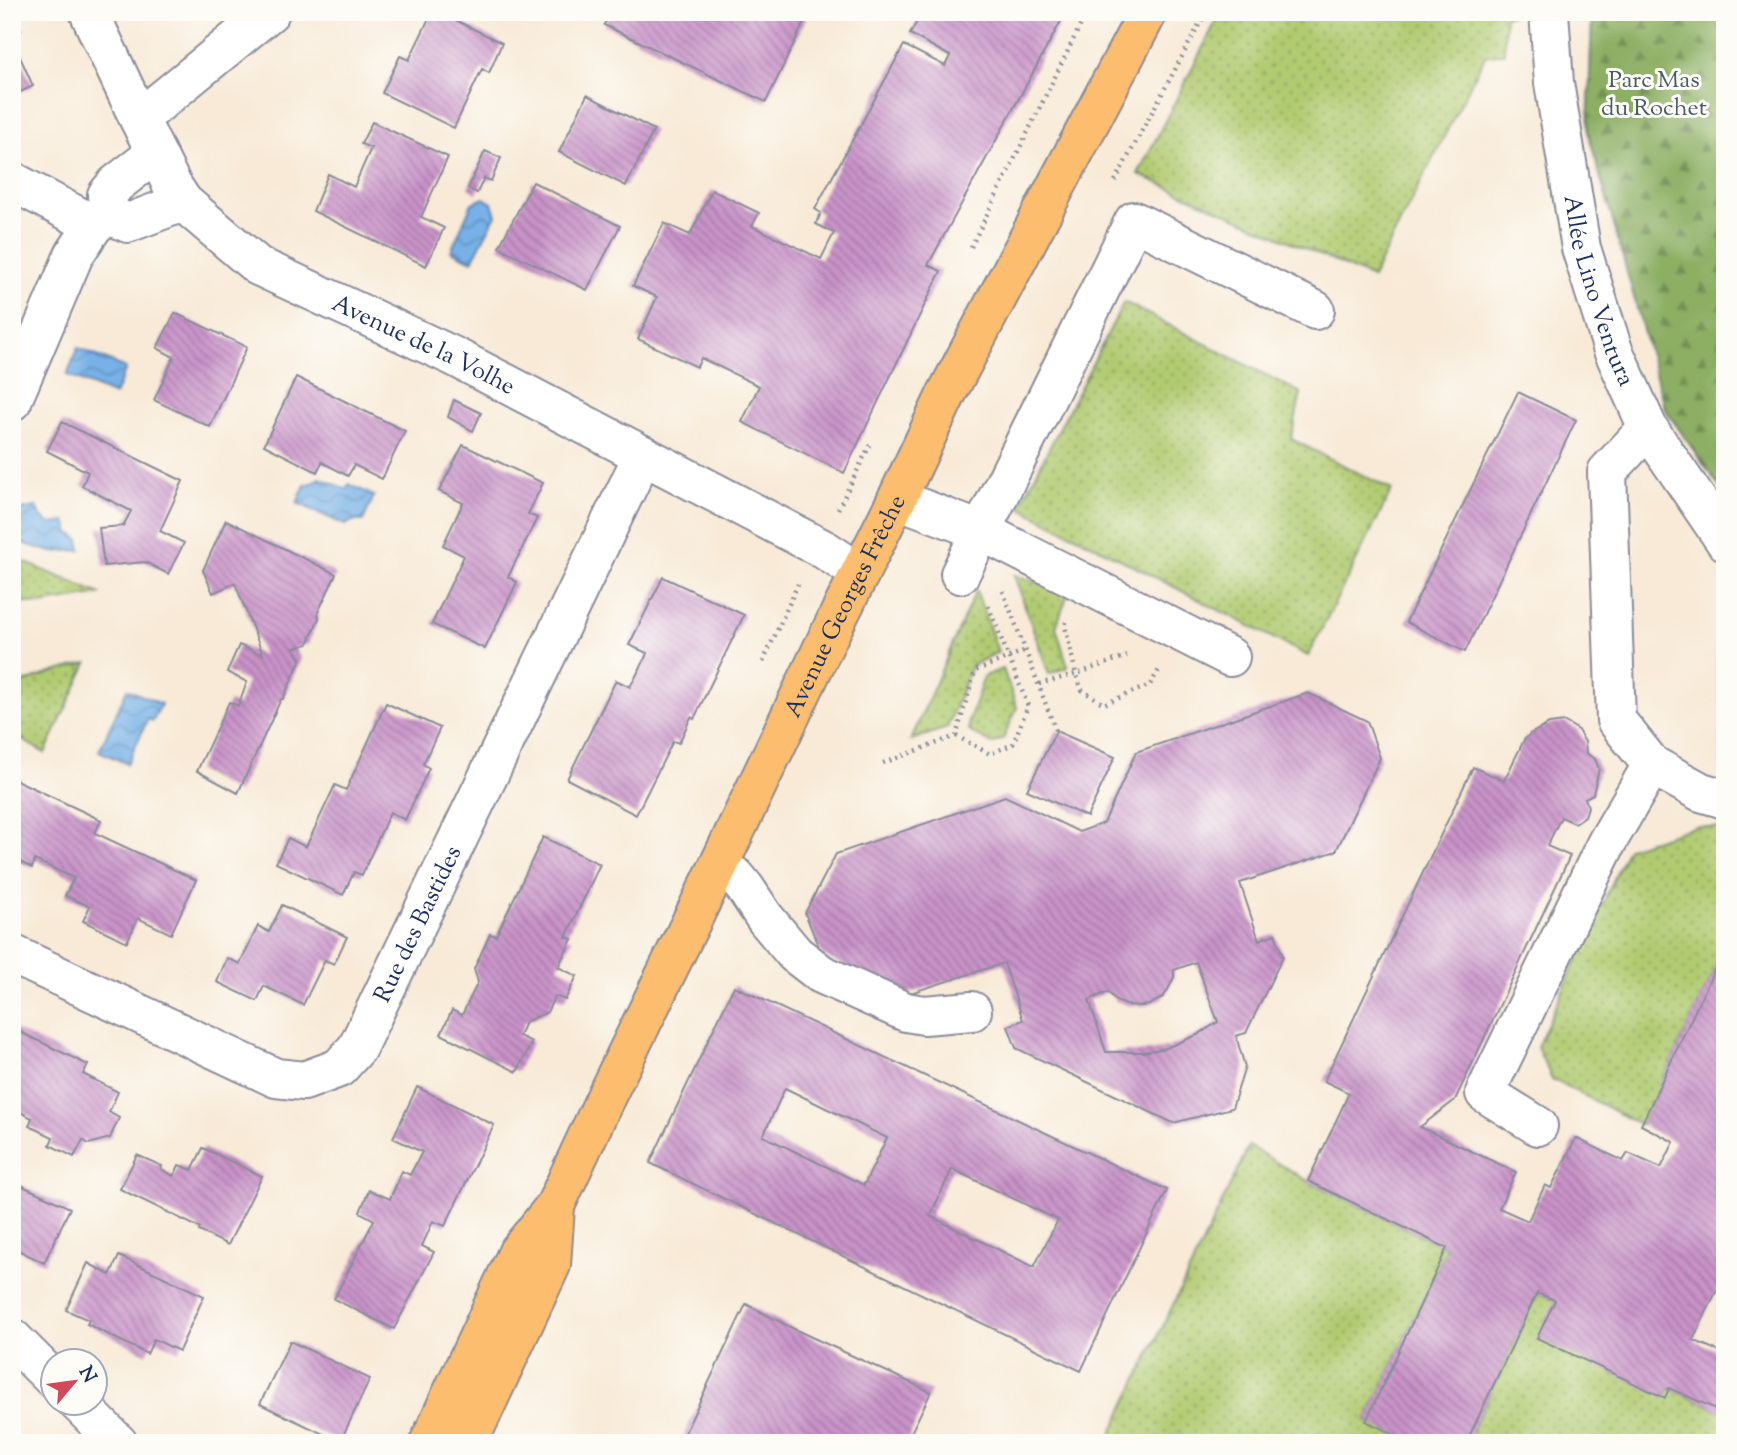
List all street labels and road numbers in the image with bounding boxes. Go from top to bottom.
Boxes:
street label: Allée Lino Ventura [1554,193,1642,392]
street label: Avenue de la Volhe [326,287,521,404]
street label: Avenue Georges Frêche [777,489,915,724]
street label: Rue des Bastides [366,841,471,1009]

